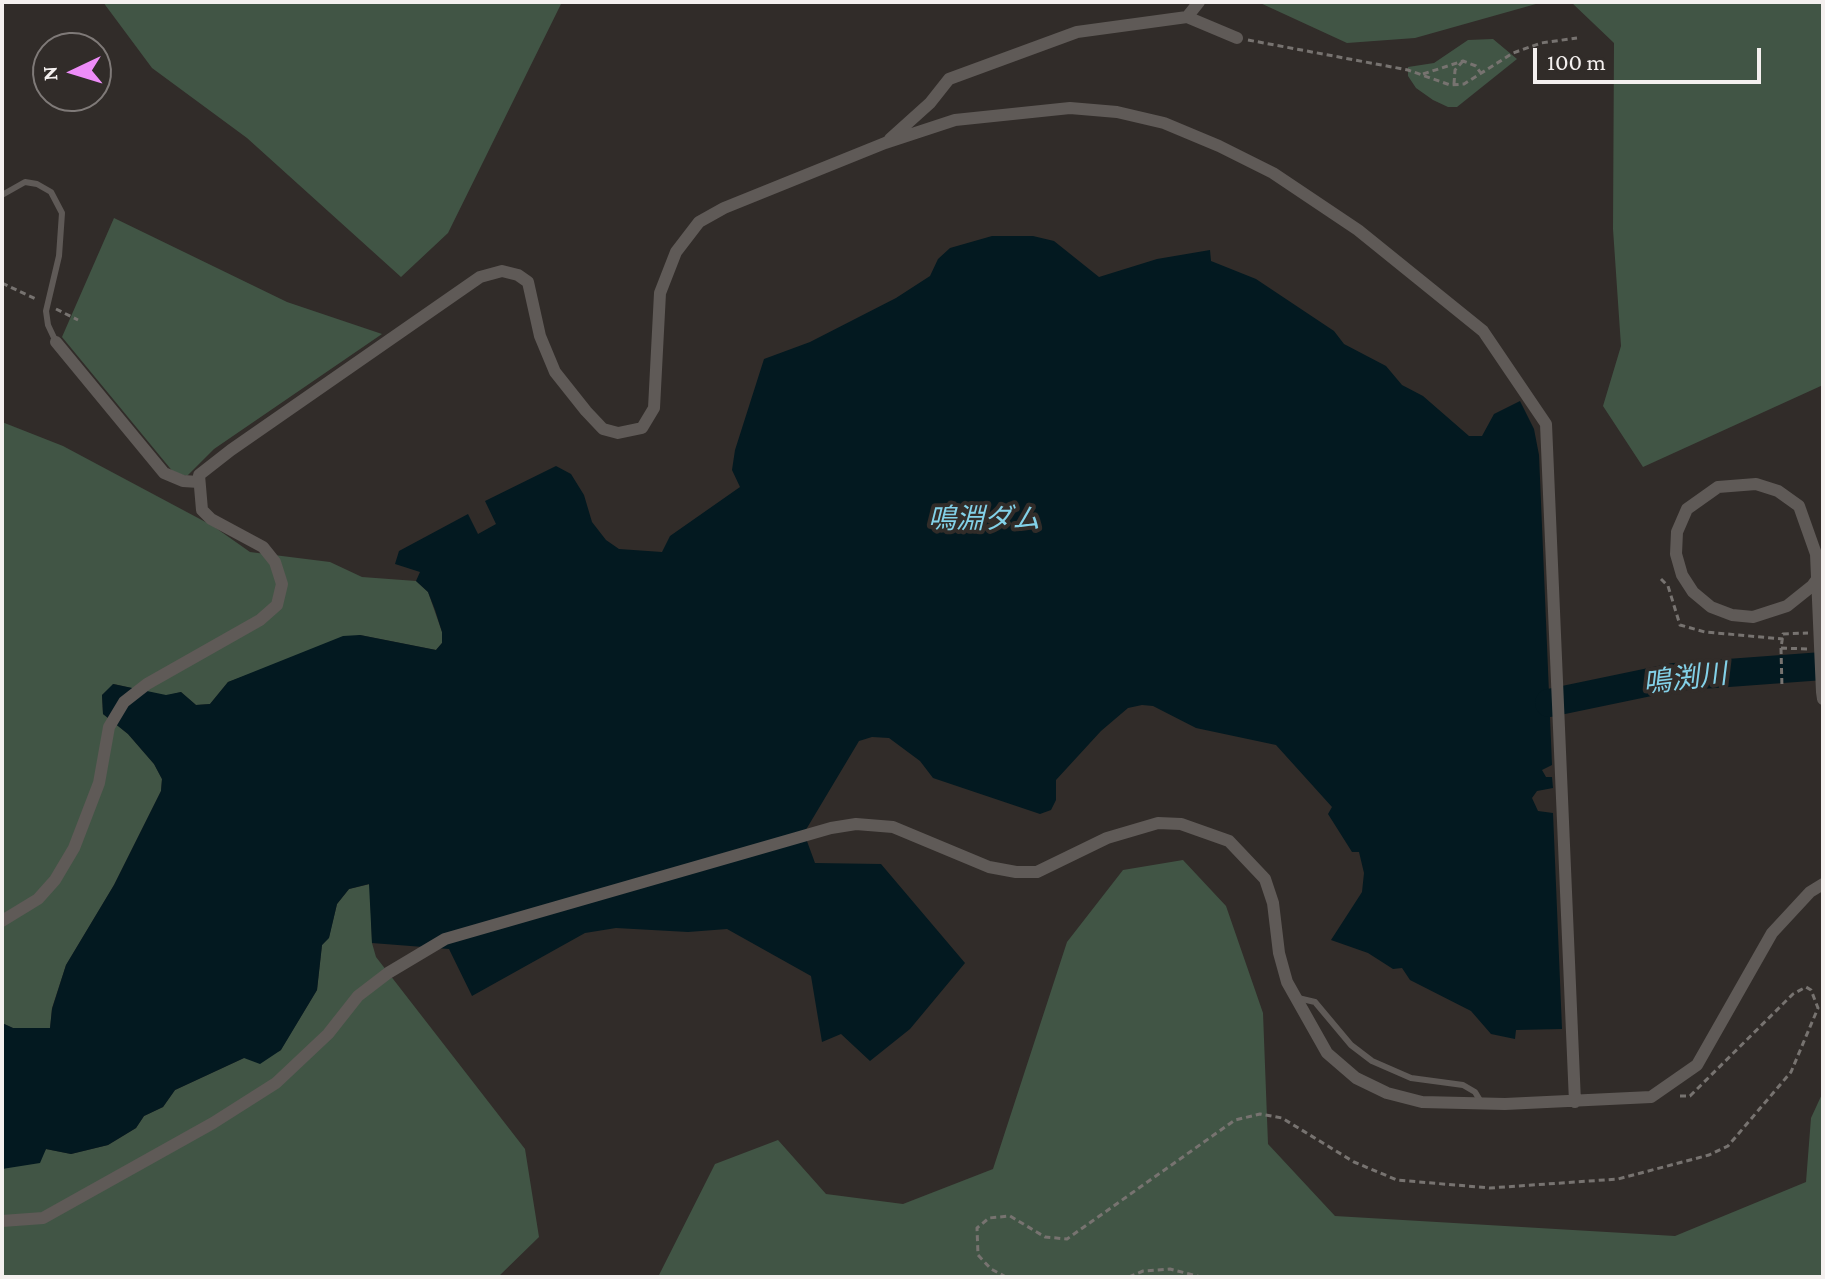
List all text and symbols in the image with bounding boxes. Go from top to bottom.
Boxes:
north arrow [32,32,112,112]
scale bar [1537,32,1765,82]
text: 100 m [1547,48,1606,75]
text: N [37,65,63,82]
water label: 鳴淵ダム [928,502,1040,536]
water label: 鳴渕川 [1641,657,1729,701]

